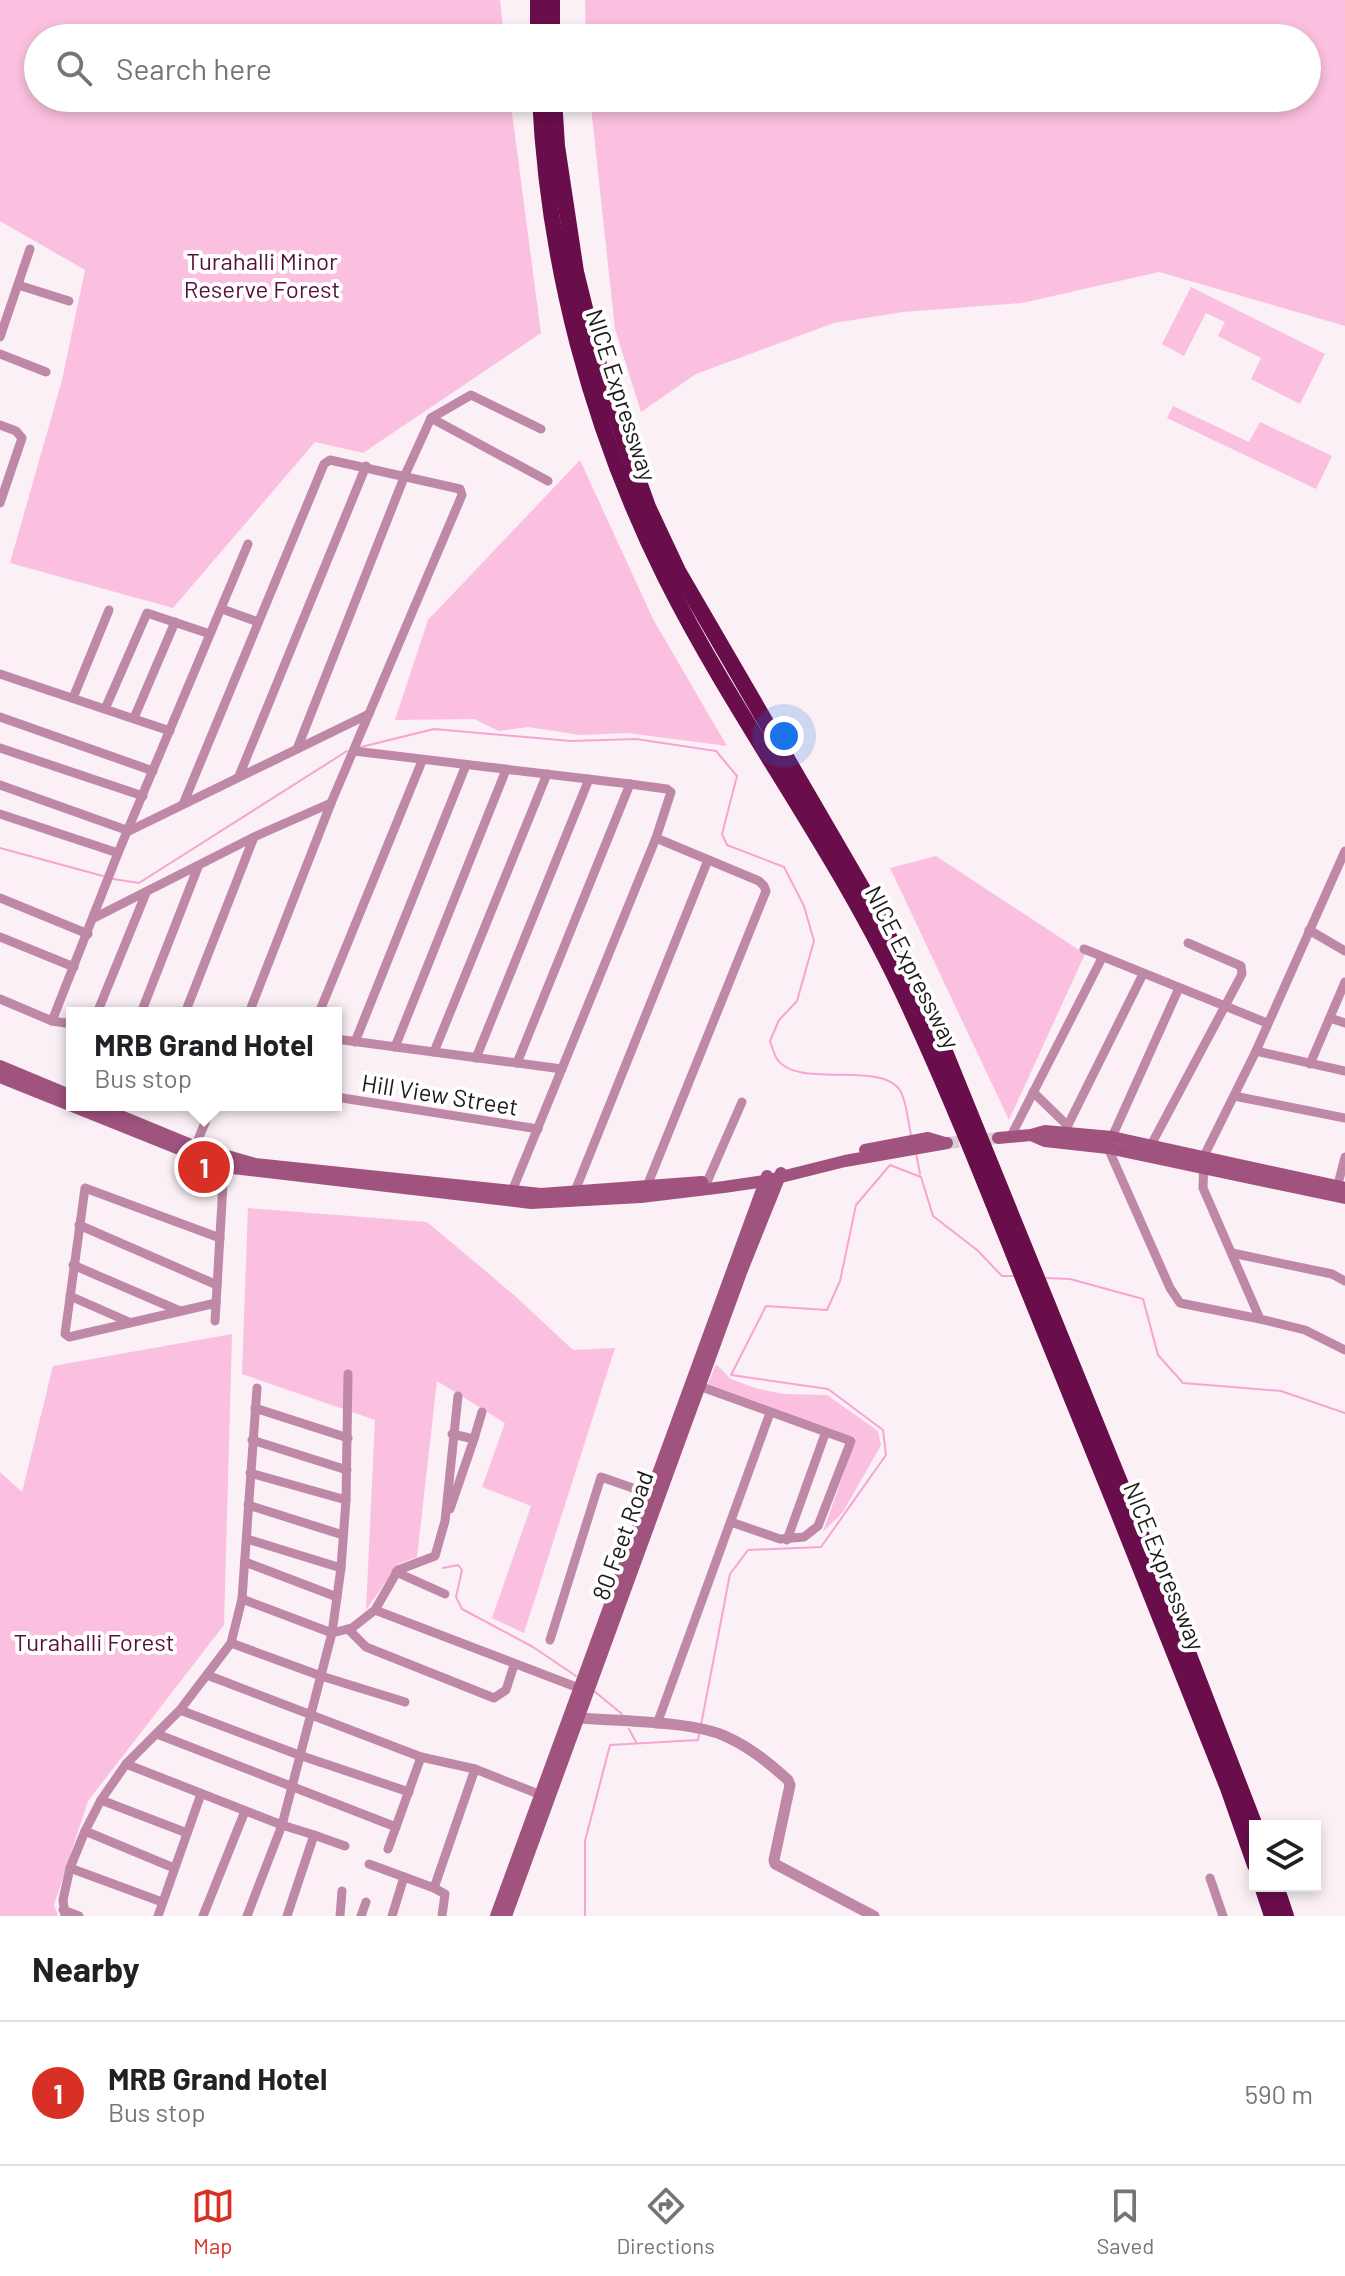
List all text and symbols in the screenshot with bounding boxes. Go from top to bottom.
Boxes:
search box [24,24,1321,112]
icon: search [52,46,96,90]
text: Search here [116,50,272,86]
park label: Turahalli Minor Reserve Forest [184,246,340,303]
street label: NICE Expressway [581,305,663,485]
your location [764,716,804,756]
street label: NICE Expressway [859,881,967,1053]
popup [66,1007,342,1111]
text: MRB Grand Hotel [94,1026,314,1062]
text: Bus stop [94,1062,192,1093]
street label: Hill View Street [360,1067,520,1121]
pin: 1 [178,1137,230,1197]
street label: 80 Feet Road [585,1466,659,1604]
street label: NICE Expressway [1118,1478,1212,1654]
park label: Turahalli Forest [14,1627,174,1656]
map controls [1249,1820,1321,1892]
button: layers [1249,1820,1321,1892]
text: Nearby [32,1948,140,1989]
text: MRB Grand Hotel [108,2060,327,2096]
text: 1 [53,2078,63,2109]
text: 590 m [1245,2078,1313,2109]
text: Bus stop [108,2096,206,2127]
tab: Map [191,2184,235,2258]
tab: Directions [616,2184,715,2258]
tab: Saved [1096,2184,1154,2258]

